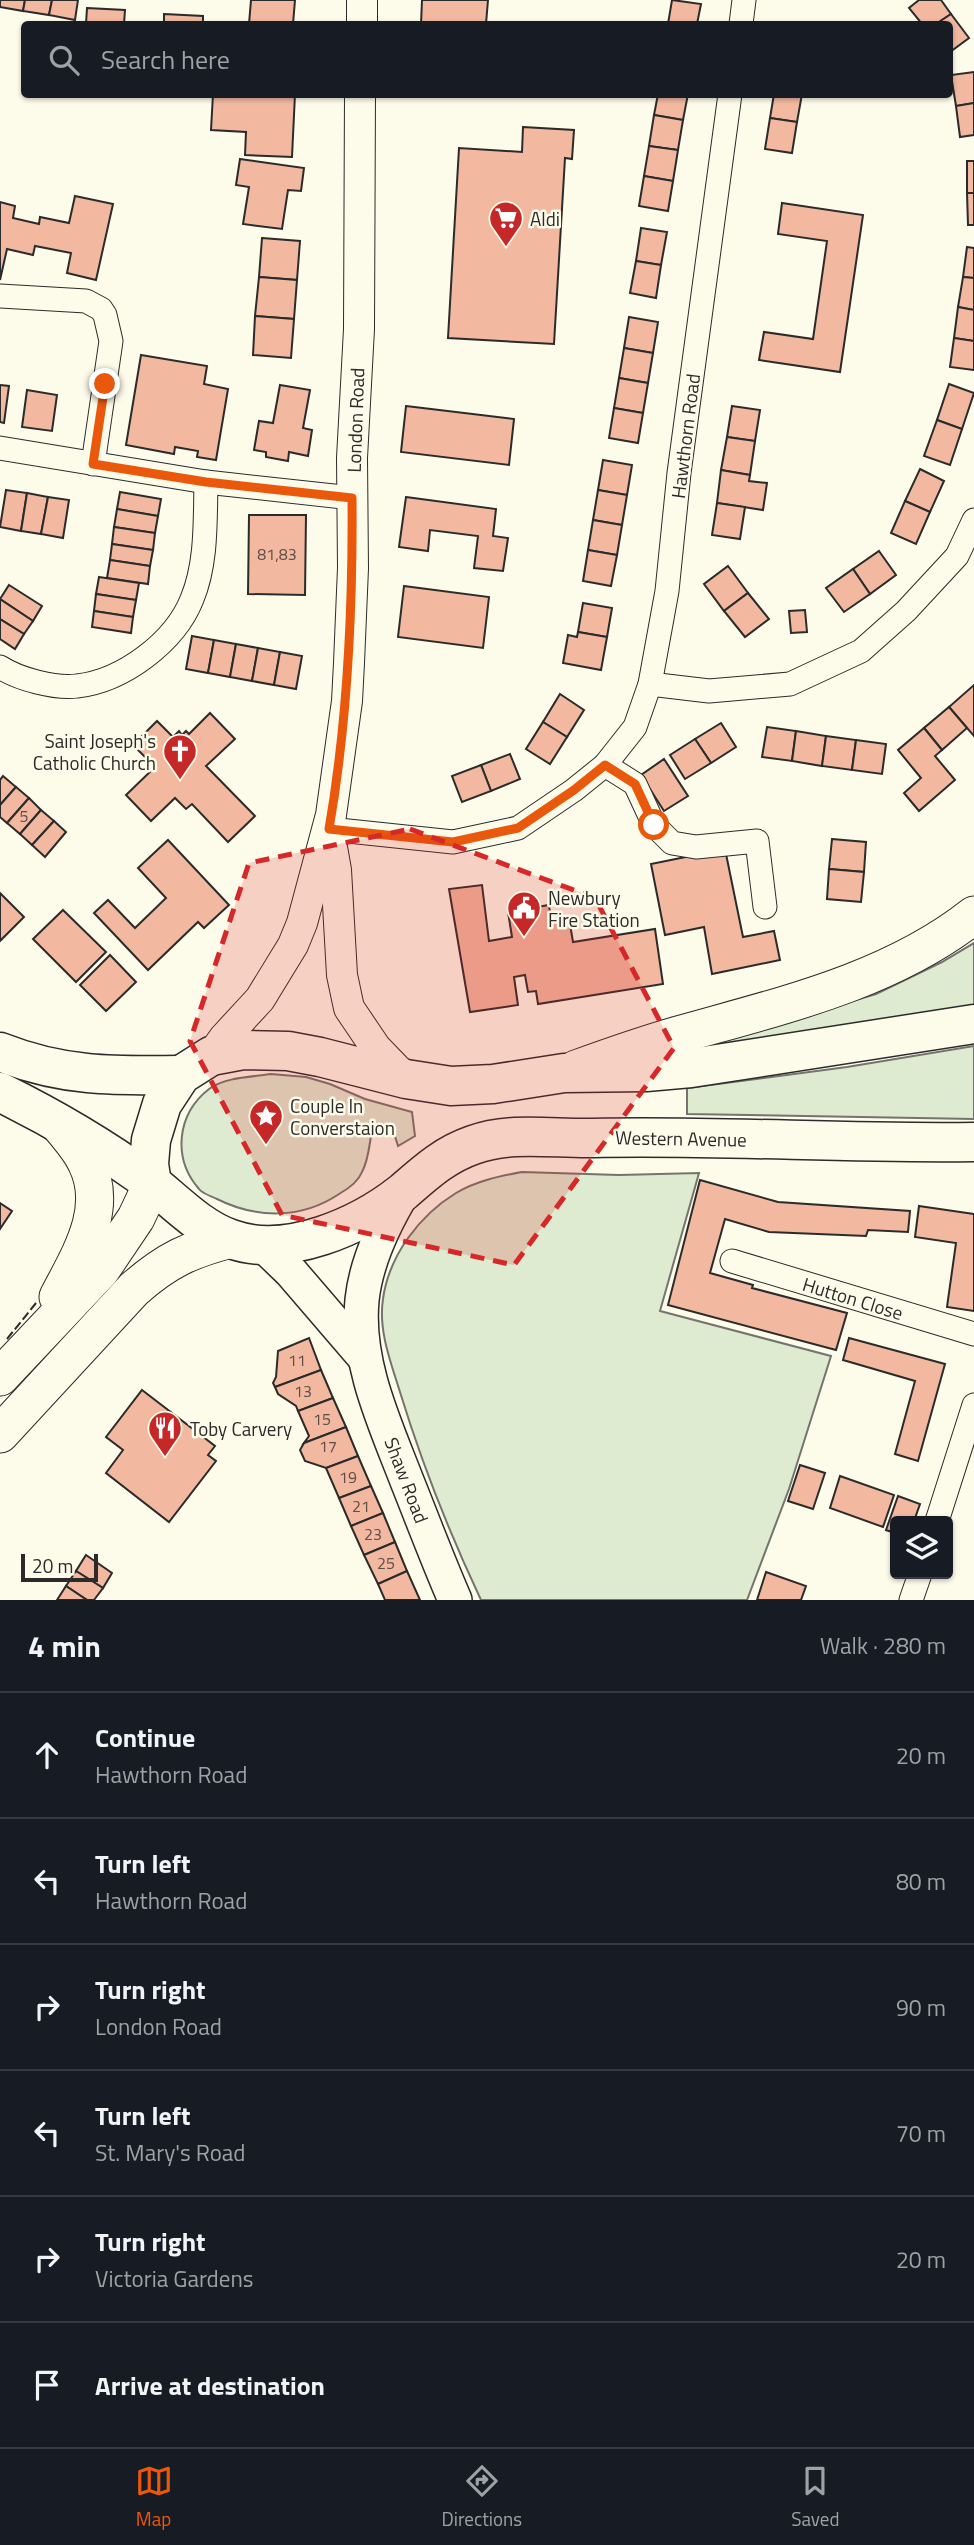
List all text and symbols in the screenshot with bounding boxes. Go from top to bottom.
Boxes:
search box [21,21,953,98]
text: Search here [101,40,230,79]
icon: search [45,41,83,79]
supermarket icon: Aldi [487,199,525,248]
place label: Aldi [530,204,560,233]
street label: London Road [339,367,371,473]
route end [89,368,120,399]
street label: Hawthorn Road [663,372,707,500]
house number: 81,83 [257,542,297,566]
place label: Saint Joseph's Catholic Church [33,726,156,777]
church icon: Saint Joseph's Catholic Church [161,732,199,781]
house number: 5 [20,804,29,828]
route start [638,809,669,840]
place label: Newbury Fire Station [548,883,640,934]
public building icon: Newbury Fire Station [505,889,543,938]
place label: Couple In Converstaion [290,1091,395,1142]
place icon: Couple In Converstaion [247,1097,285,1146]
street label: Western Avenue [615,1122,747,1154]
street label: Hutton Close [799,1269,907,1327]
house number: 11 [288,1348,306,1372]
house number: 13 [294,1379,312,1403]
house number: 15 [313,1407,331,1431]
restaurant icon: Toby Carvery [146,1409,184,1458]
place label: Toby Carvery [190,1414,292,1443]
street label: Shaw Road [377,1433,437,1527]
house number: 17 [319,1434,337,1458]
house number: 19 [339,1465,357,1489]
house number: 21 [352,1494,370,1518]
map controls [890,1516,953,1579]
button: layers [890,1516,953,1579]
house number: 23 [364,1522,382,1546]
scale bar [21,1551,98,1583]
text: 20 m [32,1551,73,1580]
house number: 25 [377,1551,395,1575]
text: 4 min [28,1623,101,1669]
text: Walk · 280 m [820,1628,946,1663]
text: Continue [95,1718,195,1757]
icon: ahead [28,1736,66,1774]
text: 20 m [896,1738,946,1773]
text: Hawthorn Road [95,1757,247,1792]
text: Turn left [95,1844,190,1883]
icon: left [28,1862,66,1900]
text: 80 m [896,1864,946,1899]
text: Hawthorn Road [95,1883,247,1918]
text: Turn right [95,1970,206,2009]
icon: right [28,1988,66,2026]
text: 90 m [896,1990,946,2025]
text: London Road [95,2009,222,2044]
text: Turn left [95,2096,190,2135]
icon: left [28,2114,66,2152]
text: 70 m [896,2116,946,2151]
text: St. Mary's Road [95,2135,246,2170]
text: Turn right [95,2222,206,2261]
icon: right [28,2240,66,2278]
text: 20 m [896,2242,946,2277]
text: Victoria Gardens [95,2261,253,2296]
icon: arrive [28,2366,66,2404]
text: Arrive at destination [95,2366,325,2405]
tab: Map [135,2462,173,2533]
tab: Directions [442,2462,522,2533]
tab: Saved [791,2462,839,2533]

